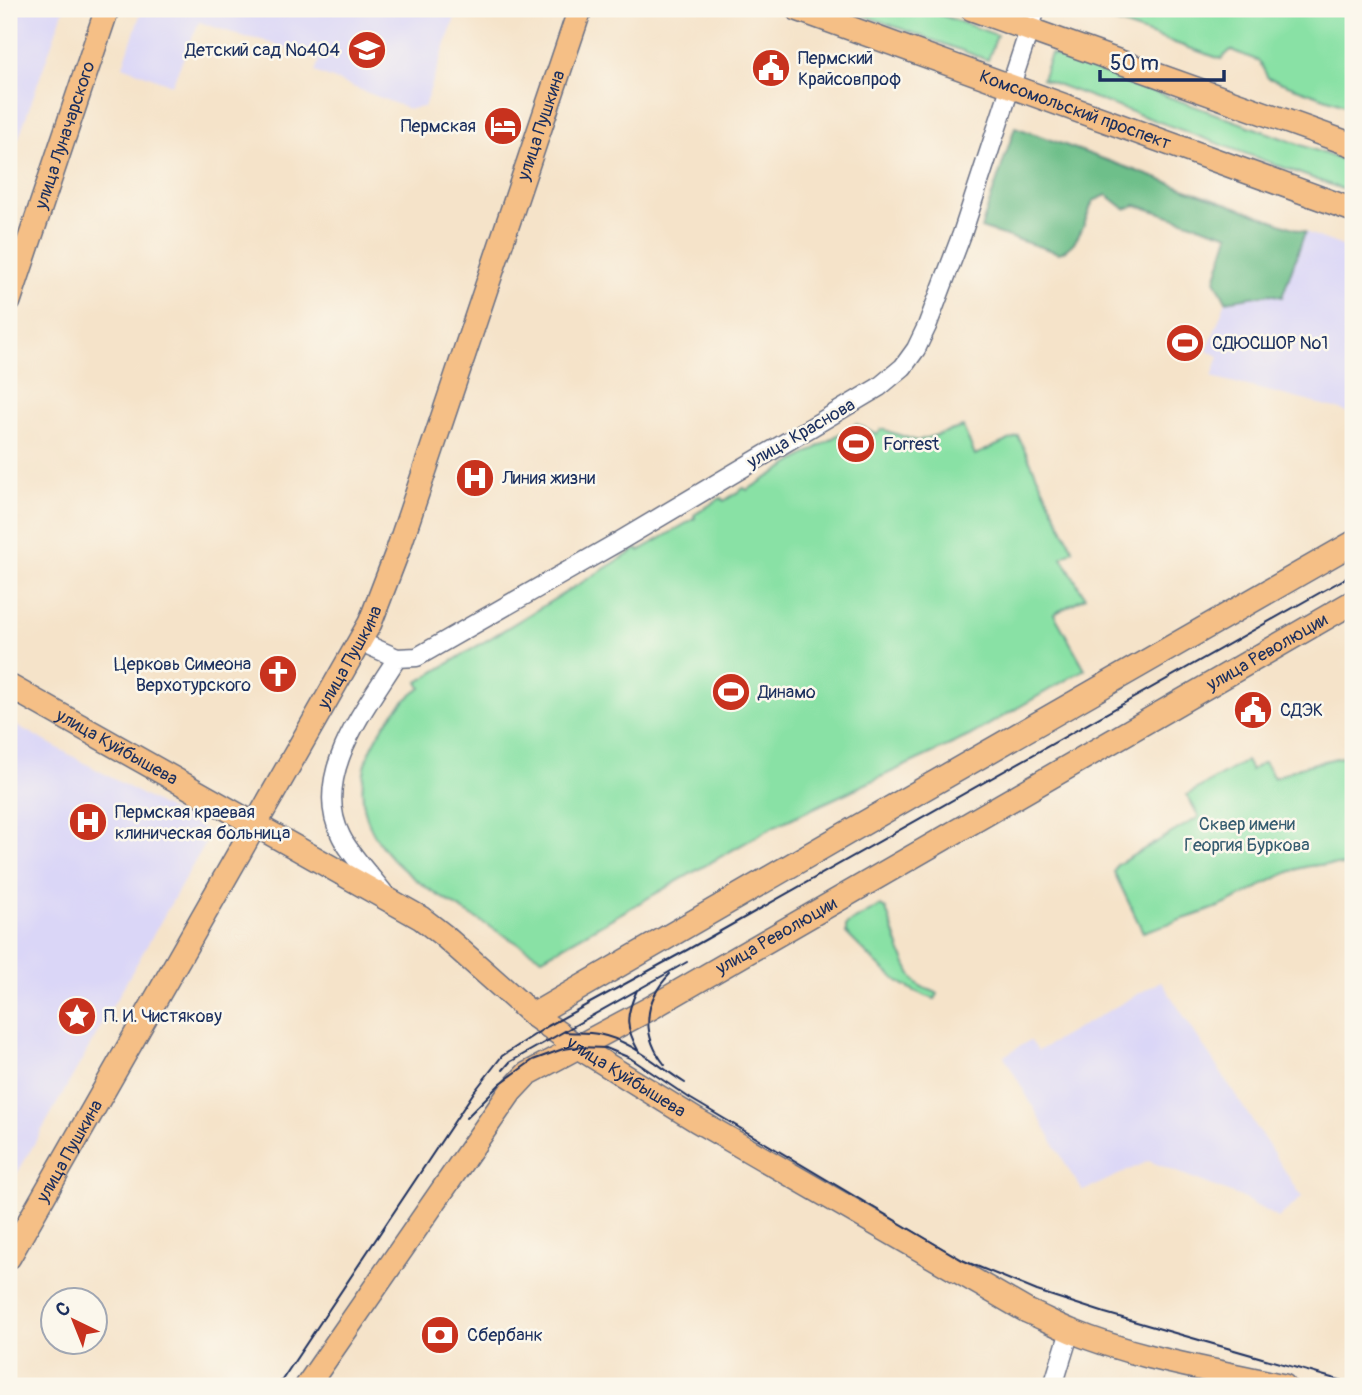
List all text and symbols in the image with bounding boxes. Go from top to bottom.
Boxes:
school or university icon: Детский сад №404 [346,29,388,71]
scale bar [1100,38,1224,82]
place label: Детский сад №404 [184,39,341,62]
public building icon: Пермский Крайсовпроф [750,47,792,89]
place label: Пермский Крайсовпроф [798,47,902,91]
text: 50 m [1110,50,1159,77]
street label: улица Луначарского [29,58,101,213]
street label: Комсомольский проспект [976,65,1174,155]
street label: улица Пушкина [512,67,571,184]
hotel icon: Пермская [482,105,524,147]
place label: Пермская [401,115,476,138]
sports icon: СДЮСШОР №1 [1164,322,1206,364]
place label: СДЮСШОР №1 [1212,332,1328,355]
street label: улица Краснова [742,393,859,474]
sports icon: Forrest [835,423,877,465]
place label: Forrest [883,433,940,456]
hospital icon: Линия жизни [454,457,496,499]
place label: Линия жизни [501,467,595,490]
street label: улица Пушкина [312,602,388,714]
street label: улица Революции [1202,608,1332,697]
place label: Церковь Симеона Верхотурского [114,653,251,697]
church icon: Церковь Симеона Верхотурского [257,653,299,695]
sports icon: Динамо [710,671,752,713]
place label: Динамо [757,681,816,704]
public building icon: СДЭК [1232,689,1274,731]
place label: СДЭК [1280,699,1323,722]
street label: улица Куйбышева [51,703,182,791]
hospital icon: Пермская краевая клиническая больница [67,801,109,843]
place label: Пермская краевая клиническая больница [115,801,290,845]
park label: Сквер имени Георгия Буркова [1184,813,1310,857]
street label: улица Революции [711,892,841,980]
place icon: П. И. Чистякову [56,995,98,1037]
place label: П. И. Чистякову [104,1005,222,1028]
street label: улица Куйбышева [561,1031,690,1123]
street label: улица Пушкина [31,1096,108,1208]
north arrow [38,1286,108,1356]
text: С [51,1296,76,1322]
bank icon: Сбербанк [419,1314,461,1356]
place label: Сбербанк [467,1324,543,1347]

